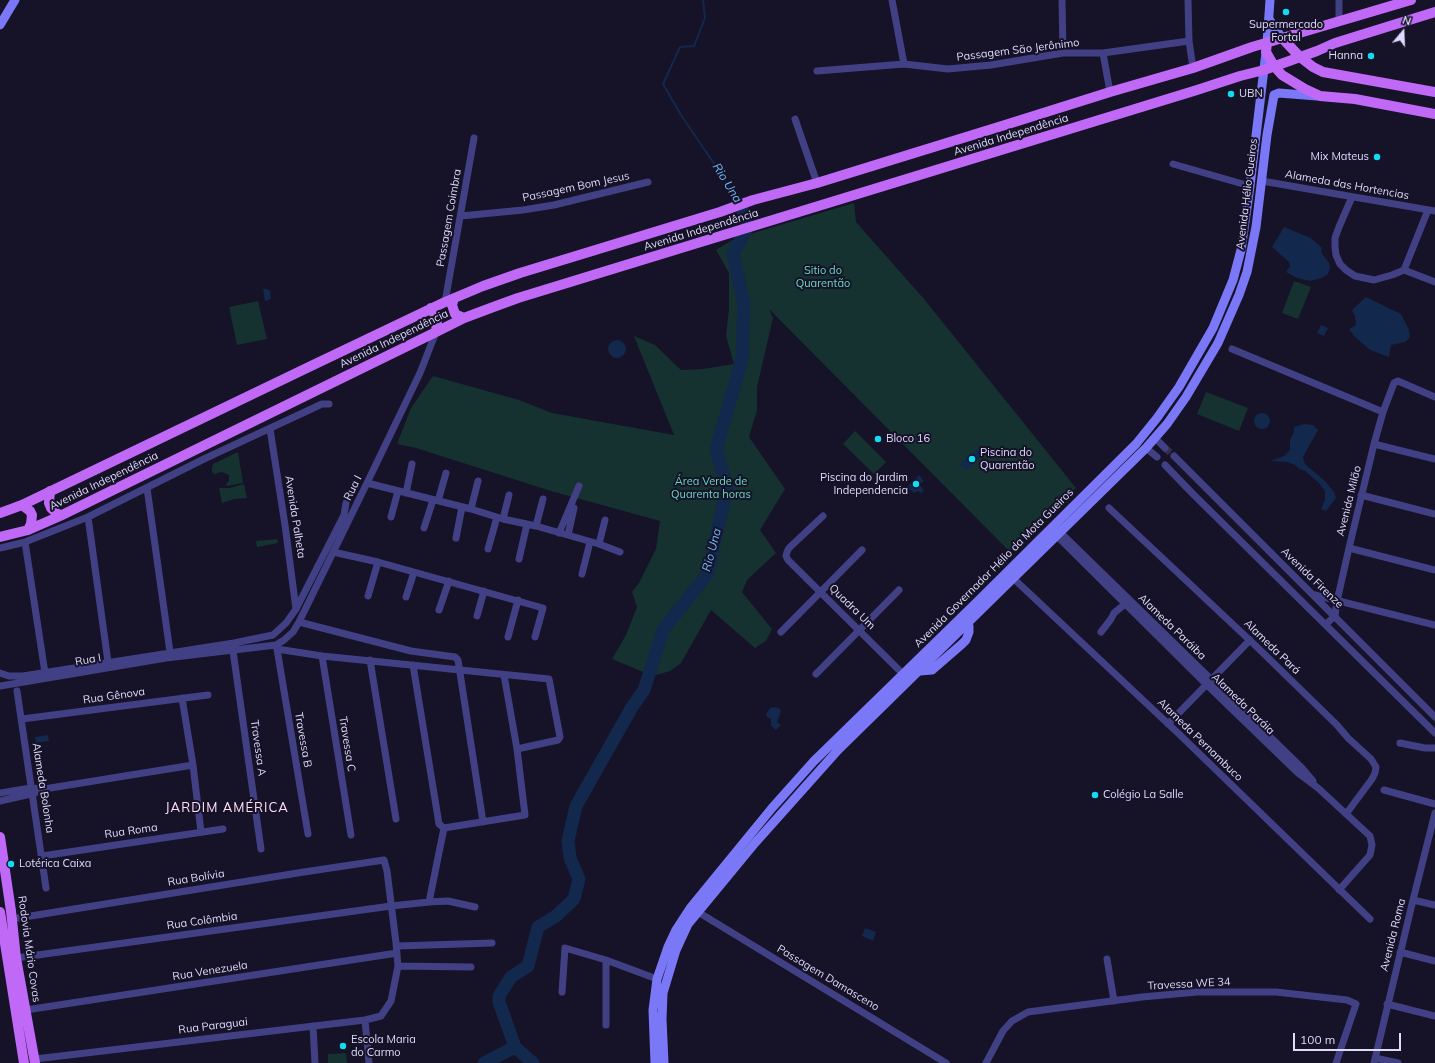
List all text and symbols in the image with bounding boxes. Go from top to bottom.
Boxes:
marker: Supermercado Fortal [1281,7,1291,17]
north arrow [1383,12,1423,52]
text: N [1401,13,1413,29]
place label: Supermercado Fortal [1249,18,1323,44]
street label: Passagem São Jerônimo [956,36,1080,64]
place label: Hanna [1328,49,1363,63]
marker: Hanna [1366,51,1376,61]
place label: UBN [1239,87,1263,101]
marker: UBN [1226,89,1236,99]
street label: Avenida Independência [952,111,1070,159]
street label: Avenida Hélio Gueiros [1234,138,1260,250]
place label: Mix Mateus [1311,150,1369,164]
marker: Mix Mateus [1372,152,1382,162]
water label: Rio Una [709,160,745,206]
street label: Passagem Coimbra [434,168,464,268]
street label: Alameda das Hortencias [1284,168,1410,202]
street label: Passagem Bom Jesus [521,169,631,205]
street label: Avenida Independência [642,206,760,254]
park label: Sitio do Quarentão [796,264,850,290]
street label: Avenida Independência [338,307,450,371]
place label: Bloco 16 [886,432,930,446]
marker: Bloco 16 [873,434,883,444]
place label: Piscina do Quarentão [980,446,1035,472]
street label: Avenida Independência [48,449,160,513]
marker: Piscina do Quarentão [967,454,977,464]
street label: Avenida Milão [1334,464,1364,538]
place label: Piscina do Jardim Independencia [820,471,908,497]
street label: Rua I [341,473,365,503]
street label: Avenida Palheta [282,475,308,559]
park label: Área Verde de Quarenta horas [671,475,751,501]
marker: Piscina do Jardim Independencia [911,479,921,489]
street label: Avenida Governador Hélio da Mota Gueiros [912,486,1076,650]
water label: Rio Una [699,527,725,573]
street label: Avenida Firenze [1278,545,1346,611]
street label: Quadra Um [826,582,878,632]
street label: Alameda Paráiba [1135,591,1209,663]
street label: Alameda Pará [1241,617,1303,677]
street label: Rua I [74,651,102,669]
street label: Alameda Paráia [1209,671,1277,737]
street label: Rua Gênova [82,685,146,707]
street label: Alameda Pernambuco [1155,696,1245,784]
street label: Travessa B [292,711,314,769]
street label: Travessa C [336,715,358,773]
street label: Travessa A [248,719,268,777]
street label: Alameda Bolonha [29,742,57,834]
place label: Colégio La Salle [1103,788,1184,802]
marker: Colégio La Salle [1090,790,1100,800]
district label: JARDIM AMÉRICA [165,800,289,816]
street label: Rua Roma [104,821,158,841]
place label: Lotérica Caixa [19,857,91,871]
marker: Lotérica Caixa [6,859,16,869]
street label: Rua Bolívia [167,867,225,889]
street label: Rodovia Mário Covas [15,895,43,1003]
street label: Avenida Roma [1378,897,1408,973]
street label: Rua Colômbia [166,910,238,932]
street label: Passagem Damasceno [775,942,881,1014]
street label: Rua Venezuela [171,959,249,983]
street label: Travessa WE 34 [1147,975,1231,993]
street label: Rua Paraguai [178,1015,248,1037]
scale bar [1295,1025,1403,1051]
text: 100 m [1300,1032,1335,1047]
place label: Escola Maria do Carmo [351,1033,416,1059]
marker: Escola Maria do Carmo [338,1041,348,1051]

